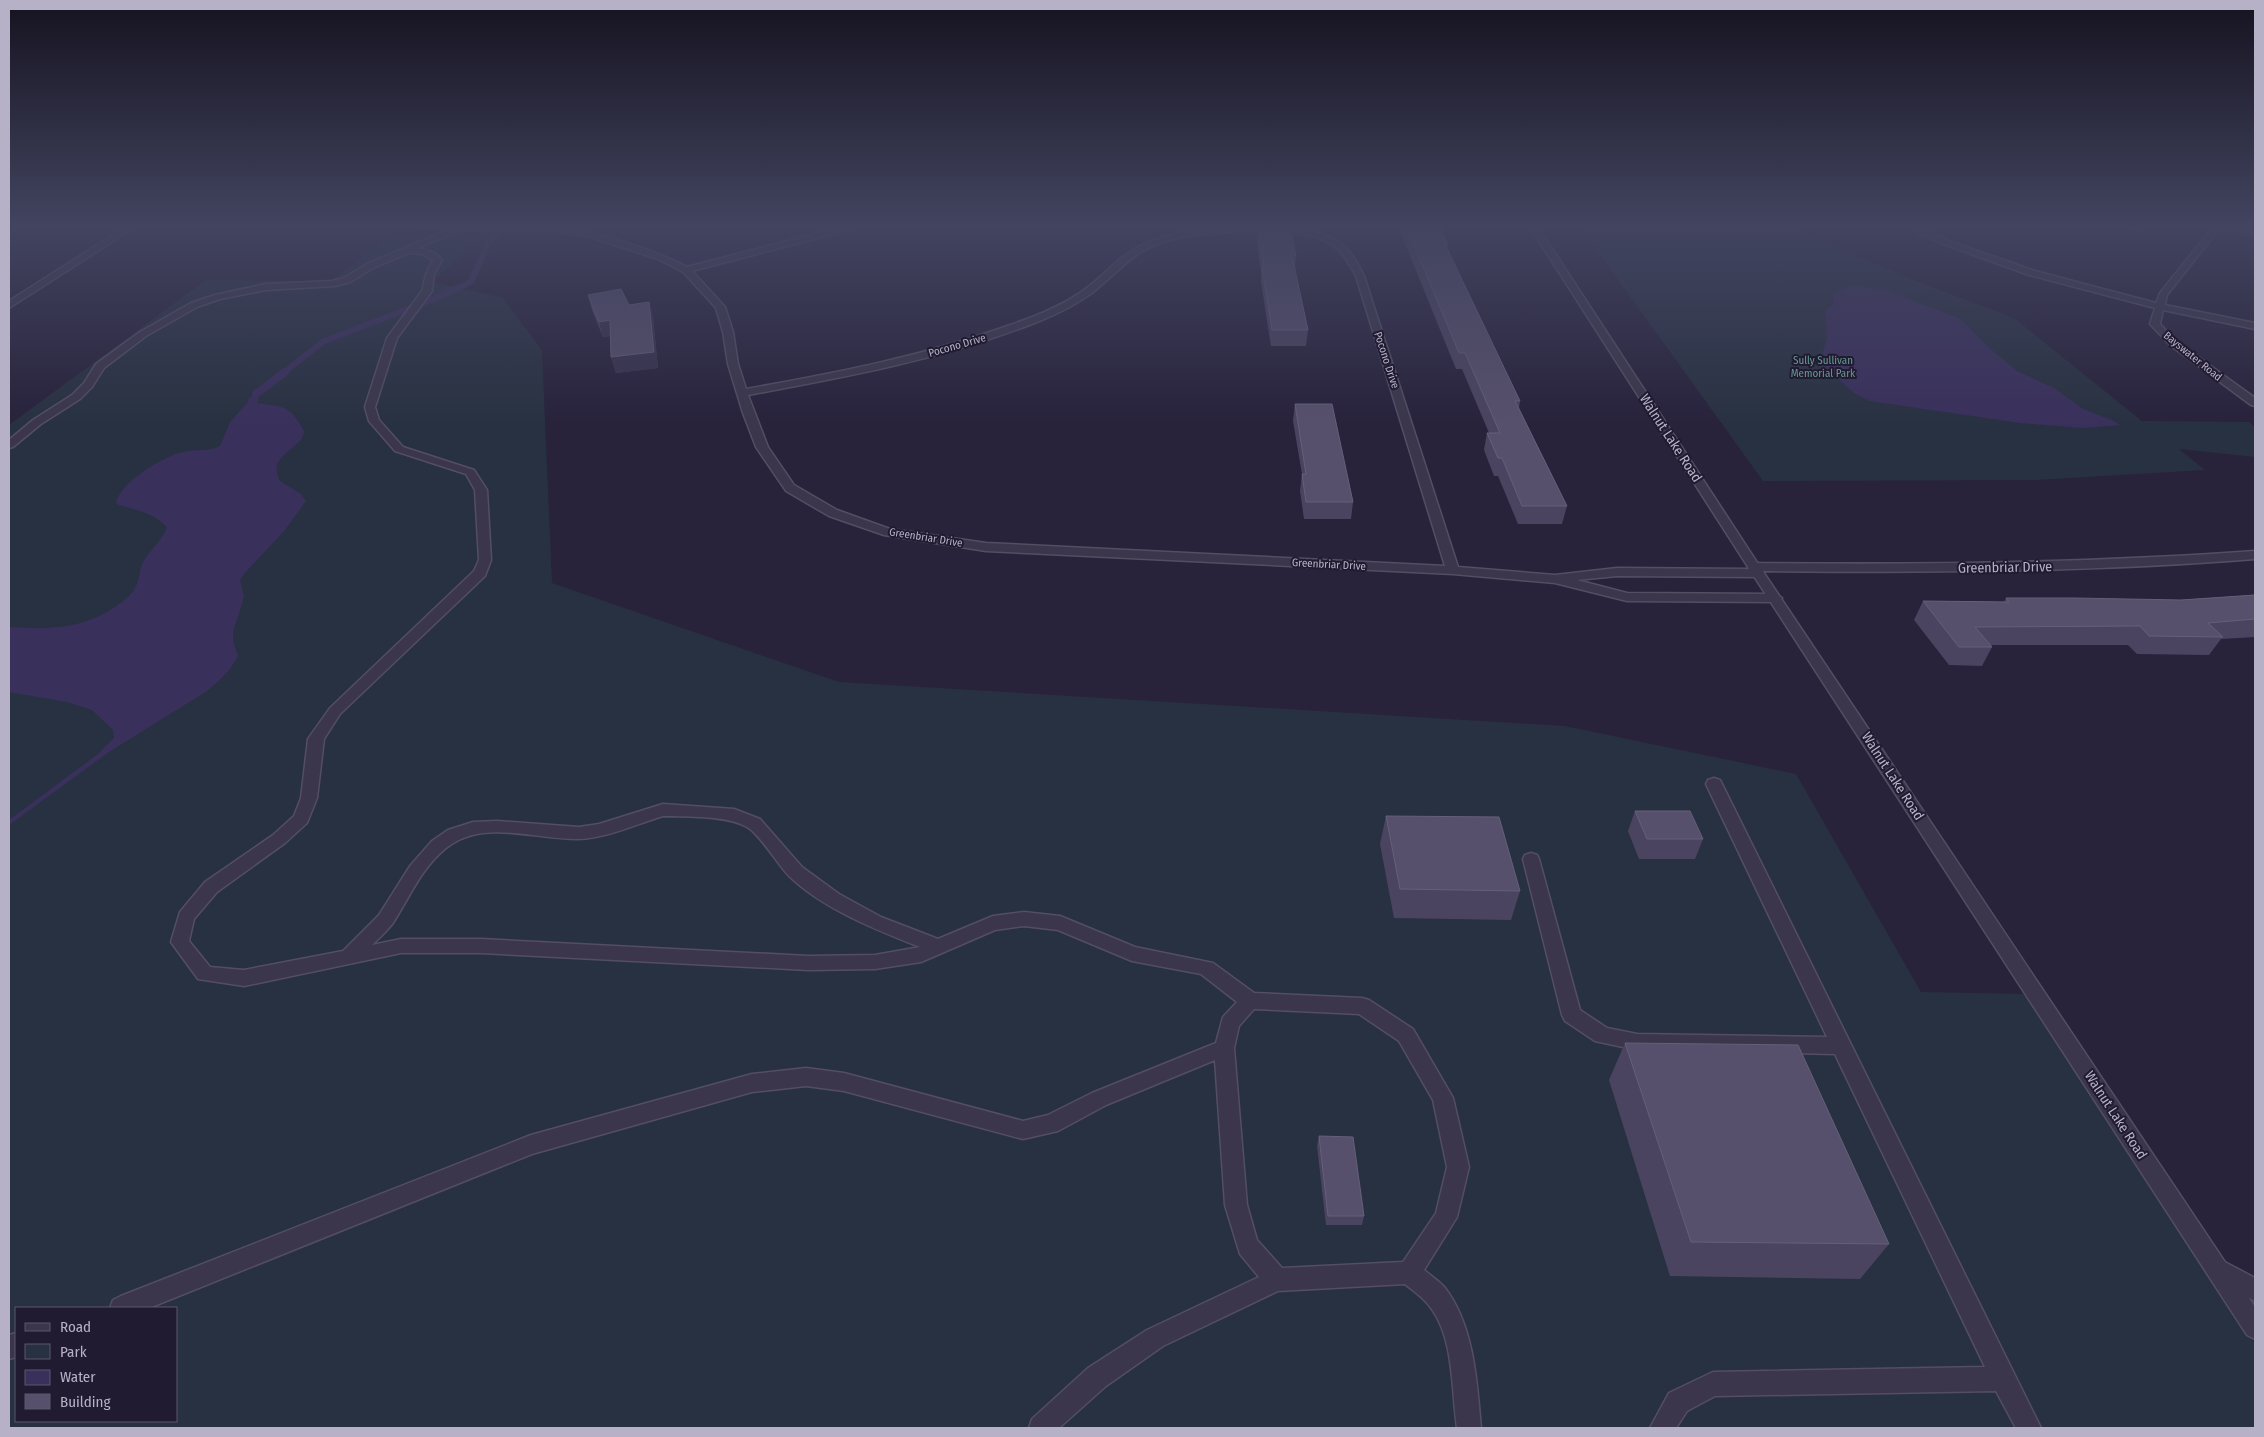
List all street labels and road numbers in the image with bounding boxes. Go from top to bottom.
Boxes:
street label: Bayswater Road [2161,329,2224,384]
street label: Pocono Drive [1371,330,1402,390]
street label: Pocono Drive [927,331,987,360]
street label: Walnut Lake Road [1636,391,1705,486]
street label: Greenbriar Drive [888,525,964,550]
street label: Greenbriar Drive [1292,556,1366,573]
street label: Greenbriar Drive [1958,558,2052,577]
street label: Walnut Lake Road [1858,729,1927,824]
street label: Walnut Lake Road [2081,1068,2150,1163]

